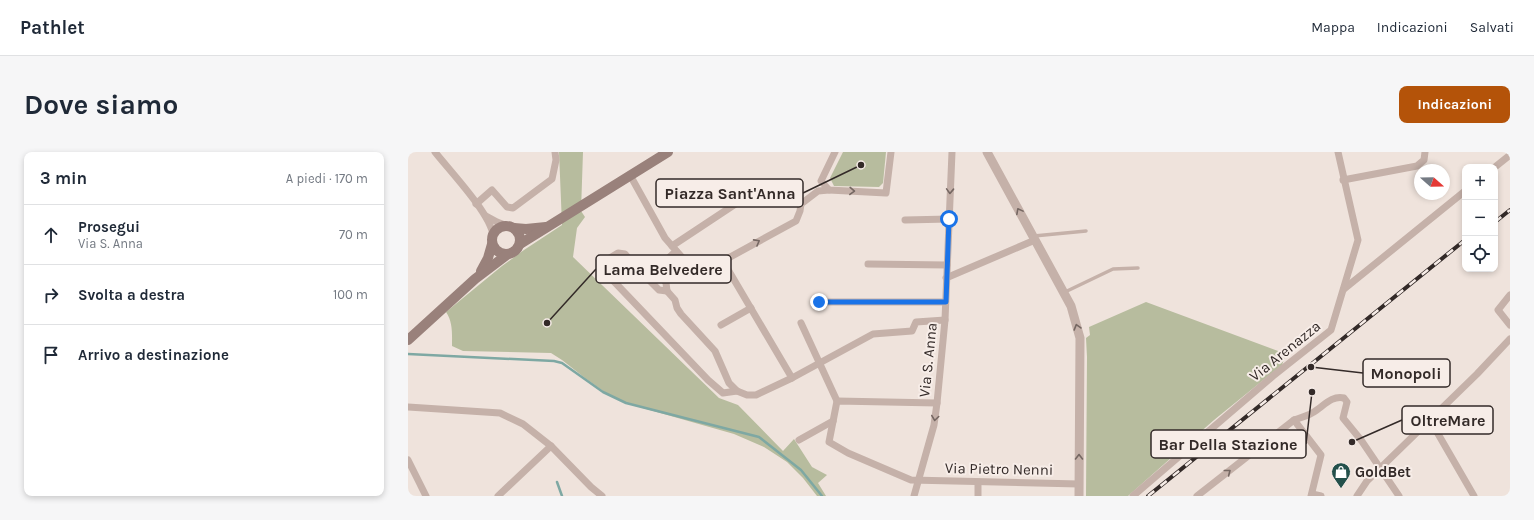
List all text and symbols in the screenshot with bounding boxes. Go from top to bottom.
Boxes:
text: Pathlet [20,17,85,39]
text: Mappa [1311,19,1355,36]
text: Indicazioni [1377,19,1448,36]
text: Salvati [1470,19,1514,36]
button: Indicazioni [1399,86,1510,123]
text: Dove siamo [24,88,178,121]
north arrow [1414,164,1450,200]
map controls [1462,164,1498,272]
button: + [1462,164,1498,200]
text: 3 min [40,168,87,188]
text: A piedi · 170 m [286,171,368,186]
callout: Piazza Sant'Anna [656,179,803,207]
text: Piazza Sant'Anna [664,184,796,203]
one-way arrow [849,187,855,196]
one-way arrow [946,188,954,194]
button: − [1462,200,1498,236]
one-way arrow [1017,208,1024,216]
route start [940,210,958,228]
text: Prosegui [78,218,140,236]
icon: ahead [40,224,62,246]
text: 70 m [339,227,368,242]
text: Via S. Anna [78,236,143,251]
button: locate [1462,236,1498,272]
one-way arrow [753,240,761,247]
callout: Lama Belvedere [596,255,731,283]
text: Lama Belvedere [603,260,723,279]
icon: right [40,284,62,306]
text: Svolta a destra [78,286,185,304]
text: 100 m [333,287,368,302]
route end [810,293,828,311]
street label: Via Arenazza [1246,317,1324,385]
street label: Via S. Anna [915,322,941,398]
one-way arrow [1073,324,1082,331]
icon: arrive [40,344,62,366]
text: Arrivo a destinazione [78,346,229,364]
callout: Monopoli [1363,359,1450,387]
text: Monopoli [1370,364,1442,383]
callout: OltreMare [1402,406,1493,434]
text: OltreMare [1411,411,1485,430]
one-way arrow [931,415,940,421]
callout: Bar Della Stazione [1151,430,1306,458]
text: Bar Della Stazione [1158,435,1298,454]
one-way arrow [1075,454,1083,460]
street label: Via Pietro Nenni [945,459,1053,479]
shop icon: GoldBet [1330,461,1352,489]
place label: GoldBet [1355,463,1411,481]
one-way arrow [1223,470,1230,477]

